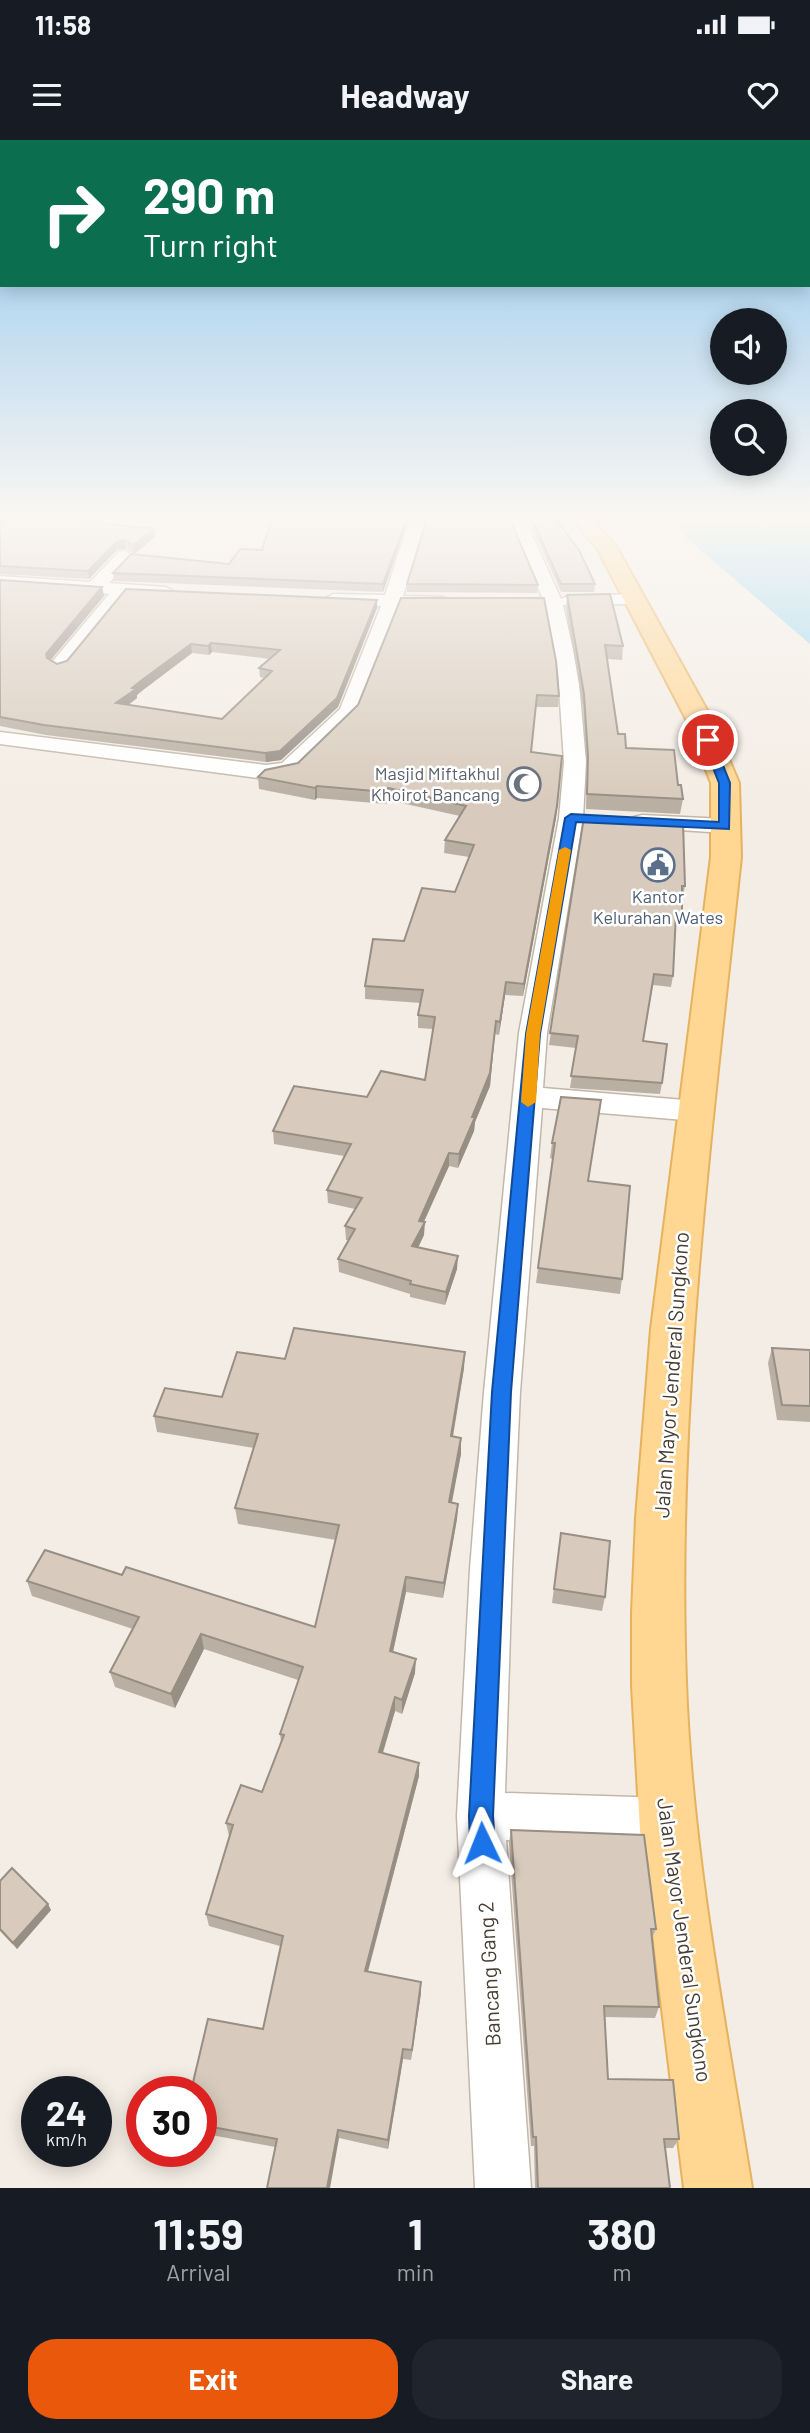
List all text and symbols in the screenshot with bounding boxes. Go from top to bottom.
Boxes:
text: 11:58 [35,9,91,40]
icon: menu [28,76,66,114]
text: Headway [340,76,470,114]
icon: heart [744,76,782,114]
text: 290 m [143,165,275,224]
icon: right [28,168,119,259]
text: Turn right [143,225,278,263]
map controls [710,308,787,476]
button: sound [710,308,787,385]
button: search [710,399,787,476]
pin [678,710,738,770]
icon: arrive [689,721,727,759]
place label: Masjid Miftakhul Khoirot Bancang [371,762,500,805]
mosque icon: Masjid Miftakhul Khoirot Bancang [505,765,543,803]
public building icon: Kantor Kelurahan Wates [639,846,677,884]
place label: Kantor Kelurahan Wates [593,885,723,928]
street label: Jalan Mayor Jenderal Sungkono [648,1231,693,1519]
street label: Jalan Mayor Jenderal Sungkono [653,1796,718,2084]
position arrow [445,1806,519,1880]
street label: Bancang Gang 2 [472,1901,505,2047]
speed limit sign: 30 [126,2076,217,2167]
text: 24 [46,2091,87,2133]
text: km/h [46,2128,87,2150]
text: 11:59 [153,2208,244,2258]
text: 1 [408,2208,423,2258]
text: 380 [587,2208,657,2258]
text: Arrival [166,2258,231,2286]
text: min [397,2258,434,2286]
text: m [613,2258,632,2286]
button: Exit [28,2339,398,2419]
button: Share [412,2339,782,2419]

